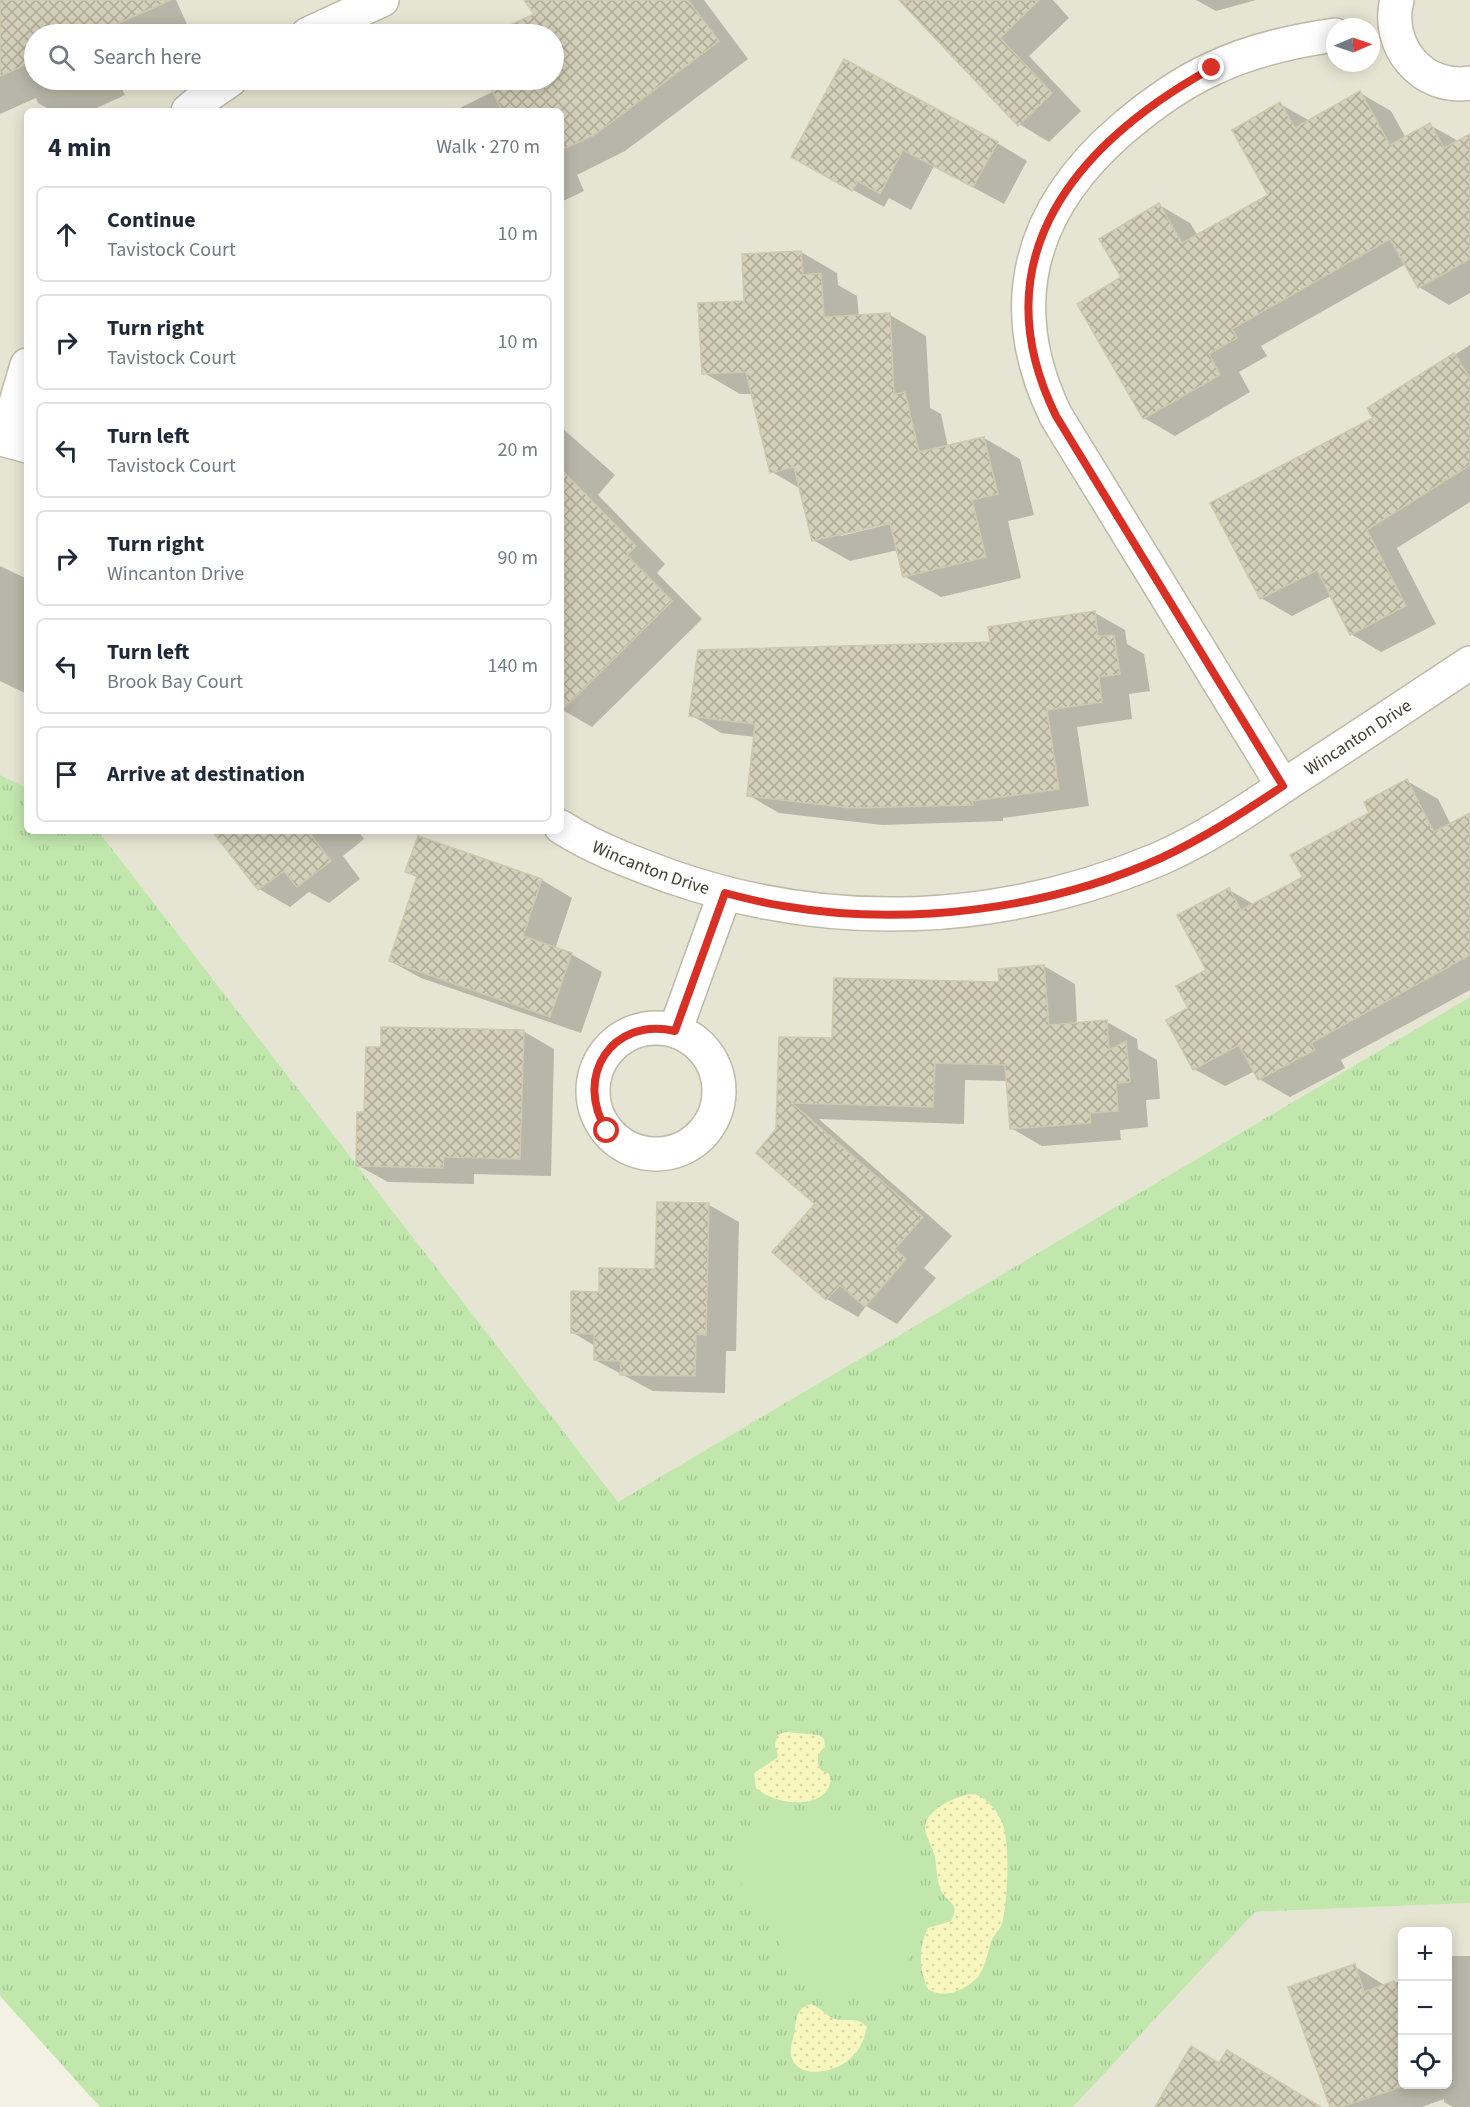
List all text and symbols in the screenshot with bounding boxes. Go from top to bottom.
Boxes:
north arrow [1326,18,1380,72]
search box [24,24,564,90]
icon: search [45,41,78,74]
text: Search here [93,41,201,73]
route end [1198,54,1224,80]
text: 4 min [48,129,111,166]
text: Walk · 270 m [436,133,540,161]
text: Continue [107,204,196,236]
icon: ahead [50,218,83,251]
text: 10 m [498,220,538,248]
text: Tavistock Court [107,236,236,264]
text: Turn right [107,312,204,344]
icon: right [50,326,83,359]
text: 10 m [498,328,538,356]
text: Tavistock Court [107,344,236,372]
text: Turn left [107,420,189,452]
icon: left [50,434,83,467]
text: 20 m [498,436,538,464]
text: Tavistock Court [107,452,236,480]
text: Turn right [107,528,204,560]
icon: right [50,542,83,575]
text: 90 m [498,544,538,572]
text: Wincanton Drive [107,560,244,588]
text: Turn left [107,636,189,668]
icon: left [50,650,83,683]
text: 140 m [488,652,538,680]
text: Brook Bay Court [107,668,243,696]
street label: Wincanton Drive [1300,693,1417,782]
icon: arrive [50,758,83,791]
text: Arrive at destination [107,758,305,790]
street label: Wincanton Drive [588,834,712,901]
route start [593,1117,619,1143]
map controls [1398,1927,1452,2089]
button: + [1398,1927,1452,1981]
button: − [1398,1981,1452,2035]
button: locate [1398,2035,1452,2089]

